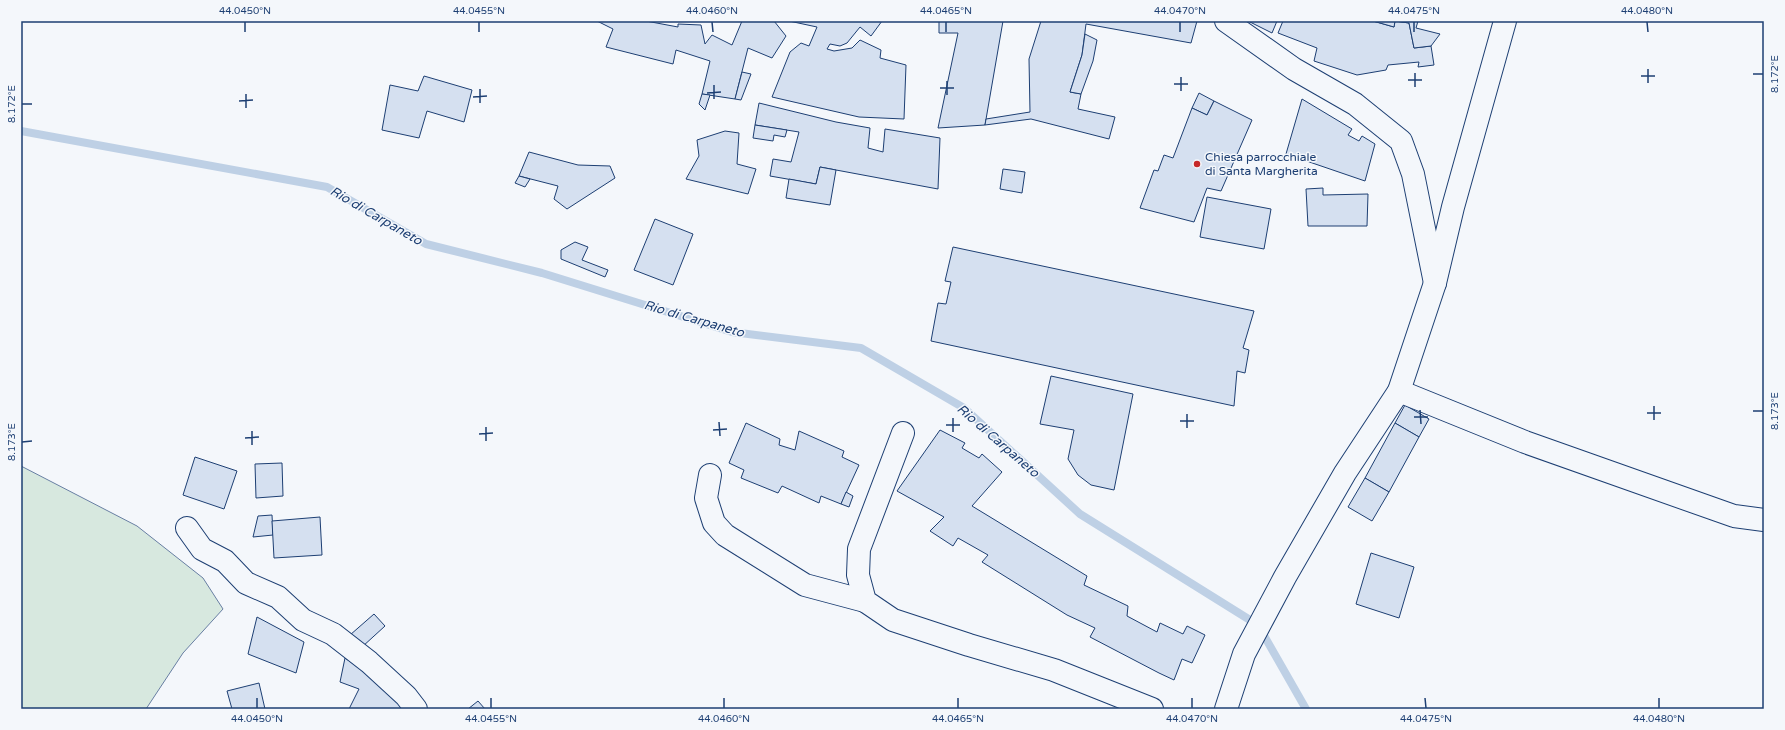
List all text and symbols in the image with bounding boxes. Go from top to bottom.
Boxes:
text: 44.0450°N [219,5,271,17]
text: 44.0455°N [453,5,505,17]
text: 44.0460°N [686,5,738,17]
text: 44.0465°N [920,5,972,17]
text: 44.0470°N [1154,5,1206,17]
text: 44.0475°N [1388,5,1440,17]
text: 44.0480°N [1621,5,1673,17]
text: 8.172°E [1769,55,1781,93]
text: 8.172°E [6,85,18,123]
place label: Chiesa parrocchiale di Santa Margherita [1205,150,1318,178]
marker: Chiesa parrocchiale di Santa Margherita [1192,159,1202,169]
water label: Rio di Carpaneto [327,183,426,249]
water label: Rio di Carpaneto [642,297,747,341]
text: 8.173°E [1769,392,1781,430]
water label: Rio di Carpaneto [954,401,1043,482]
text: 8.173°E [6,423,18,461]
text: 44.0450°N [231,713,283,725]
text: 44.0455°N [465,713,517,725]
text: 44.0460°N [698,713,750,725]
text: 44.0465°N [932,713,984,725]
text: 44.0470°N [1166,713,1218,725]
text: 44.0475°N [1400,713,1452,725]
text: 44.0480°N [1633,713,1685,725]

